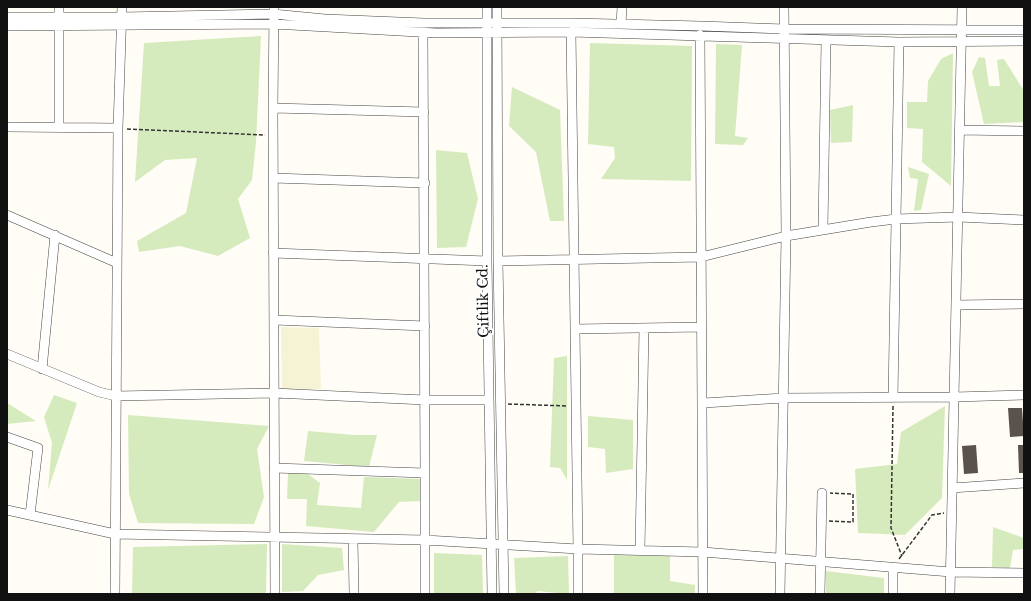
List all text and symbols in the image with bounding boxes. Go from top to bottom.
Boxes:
street label: Çiftlik Cd. [475,264,493,338]

